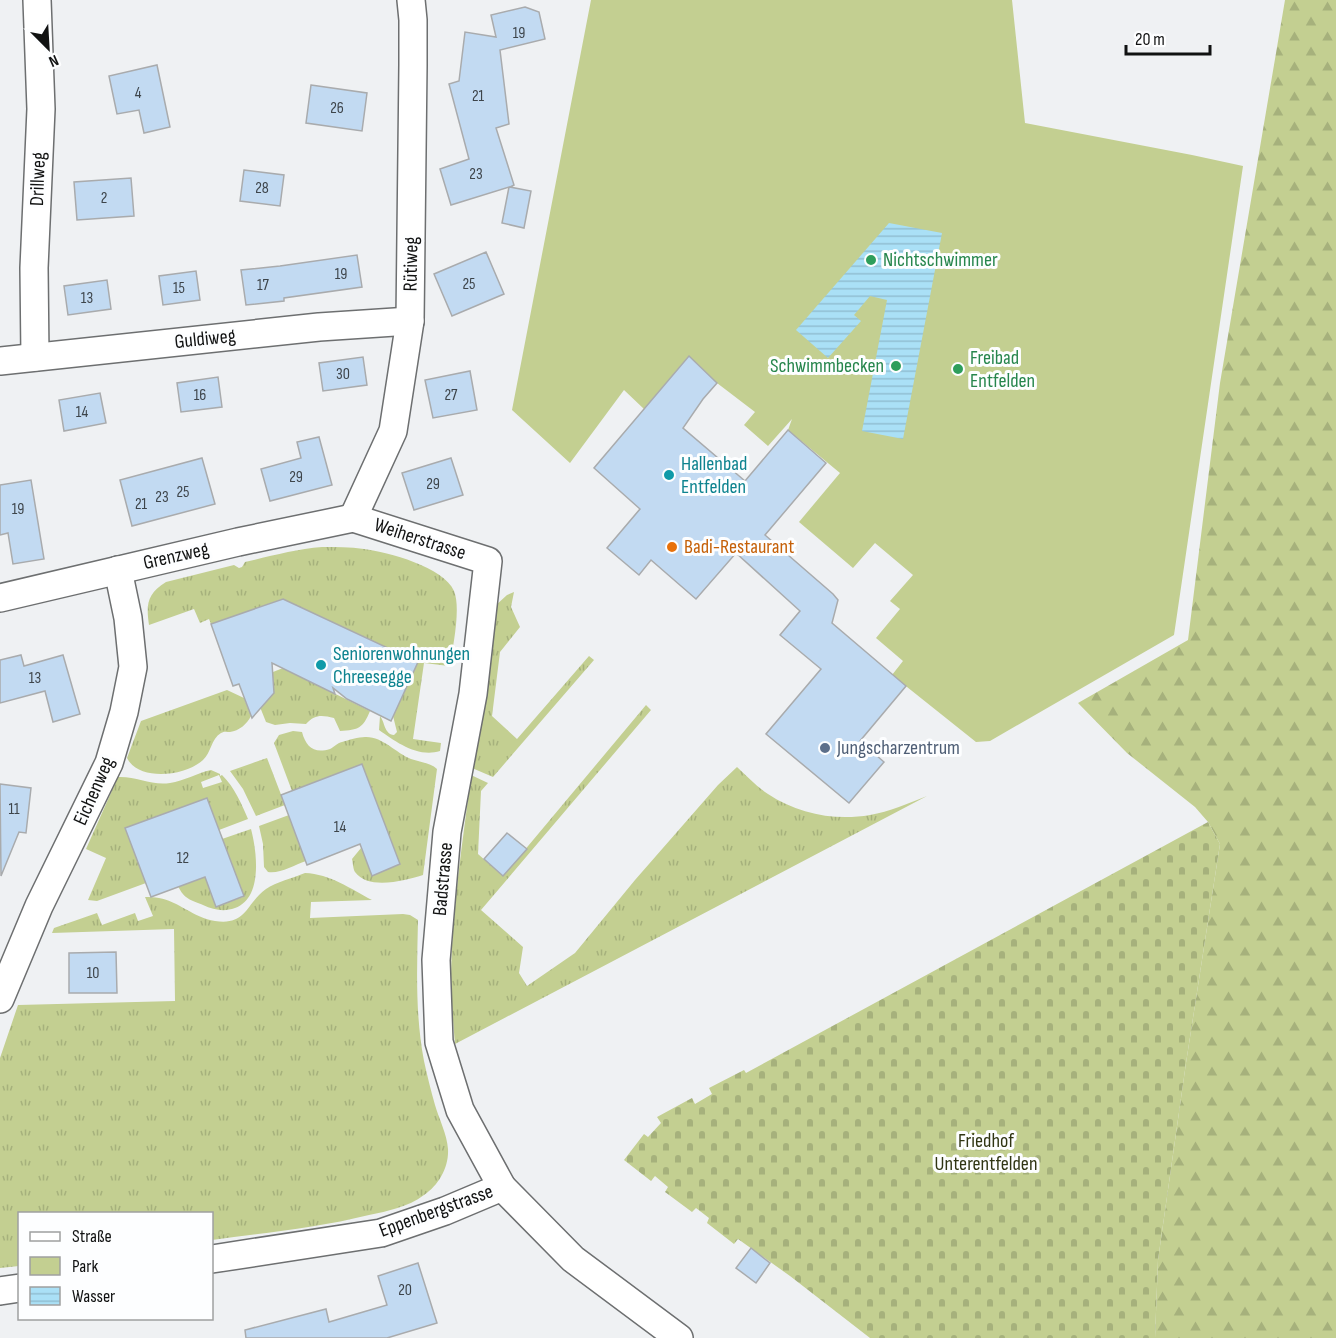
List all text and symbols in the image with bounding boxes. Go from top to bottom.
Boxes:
north arrow [18,18,78,78]
scale bar [1126,18,1210,56]
house number: 19 [513,24,525,43]
text: 20 m [1135,29,1165,50]
text: N [46,50,61,71]
house number: 4 [135,84,142,103]
house number: 21 [472,87,485,106]
house number: 26 [330,99,344,118]
street label: Drillweg [25,152,51,206]
house number: 23 [469,165,483,184]
house number: 28 [255,179,269,198]
house number: 2 [101,189,107,208]
street label: Rütiweg [399,236,423,292]
place label: Nichtschwimmer [883,248,998,272]
marker: Nichtschwimmer [864,253,878,267]
house number: 19 [335,265,347,284]
house number: 25 [462,275,476,294]
house number: 17 [257,276,270,295]
house number: 15 [173,279,185,298]
house number: 13 [81,289,93,308]
street label: Guldiweg [173,324,237,354]
place label: Freibad Entfelden [970,346,1035,393]
place label: Schwimmbecken [770,354,884,378]
marker: Schwimmbecken [889,359,903,373]
marker: Freibad Entfelden [951,362,965,376]
house number: 30 [336,365,350,384]
house number: 16 [194,386,206,405]
house number: 27 [444,386,458,405]
house number: 14 [76,403,88,422]
place label: Hallenbad Entfelden [681,452,747,499]
house number: 29 [289,468,303,487]
marker: Hallenbad Entfelden [662,468,676,482]
house number: 29 [426,475,440,494]
house number: 25 [176,483,190,502]
house number: 23 [155,488,169,507]
house number: 21 [135,495,148,514]
house number: 19 [12,500,24,519]
street label: Weiherstrasse [371,513,469,565]
place label: Badi-Restaurant [684,535,794,559]
street label: Grenzweg [141,537,211,575]
marker: Badi-Restaurant [665,540,679,554]
place label: Seniorenwohnungen Chreesegge [333,642,470,689]
marker: Seniorenwohnungen Chreesegge [314,658,328,672]
house number: 13 [29,669,41,688]
place label: Jungscharzentrum [836,736,960,760]
marker: Jungscharzentrum [818,741,832,755]
street label: Eichenweg [68,753,120,829]
house number: 11 [8,800,20,819]
house number: 14 [334,818,346,837]
street label: Badstrasse [428,841,458,917]
house number: 12 [177,849,189,868]
house number: 10 [87,964,99,983]
park label: Friedhof Unterentfelden [935,1129,1037,1176]
street label: Eppenbergstrasse [376,1179,496,1243]
legend [18,1212,213,1320]
text: Straße [72,1226,112,1247]
text: Park [72,1256,98,1277]
house number: 20 [398,1281,412,1300]
text: Wasser [72,1286,115,1307]

